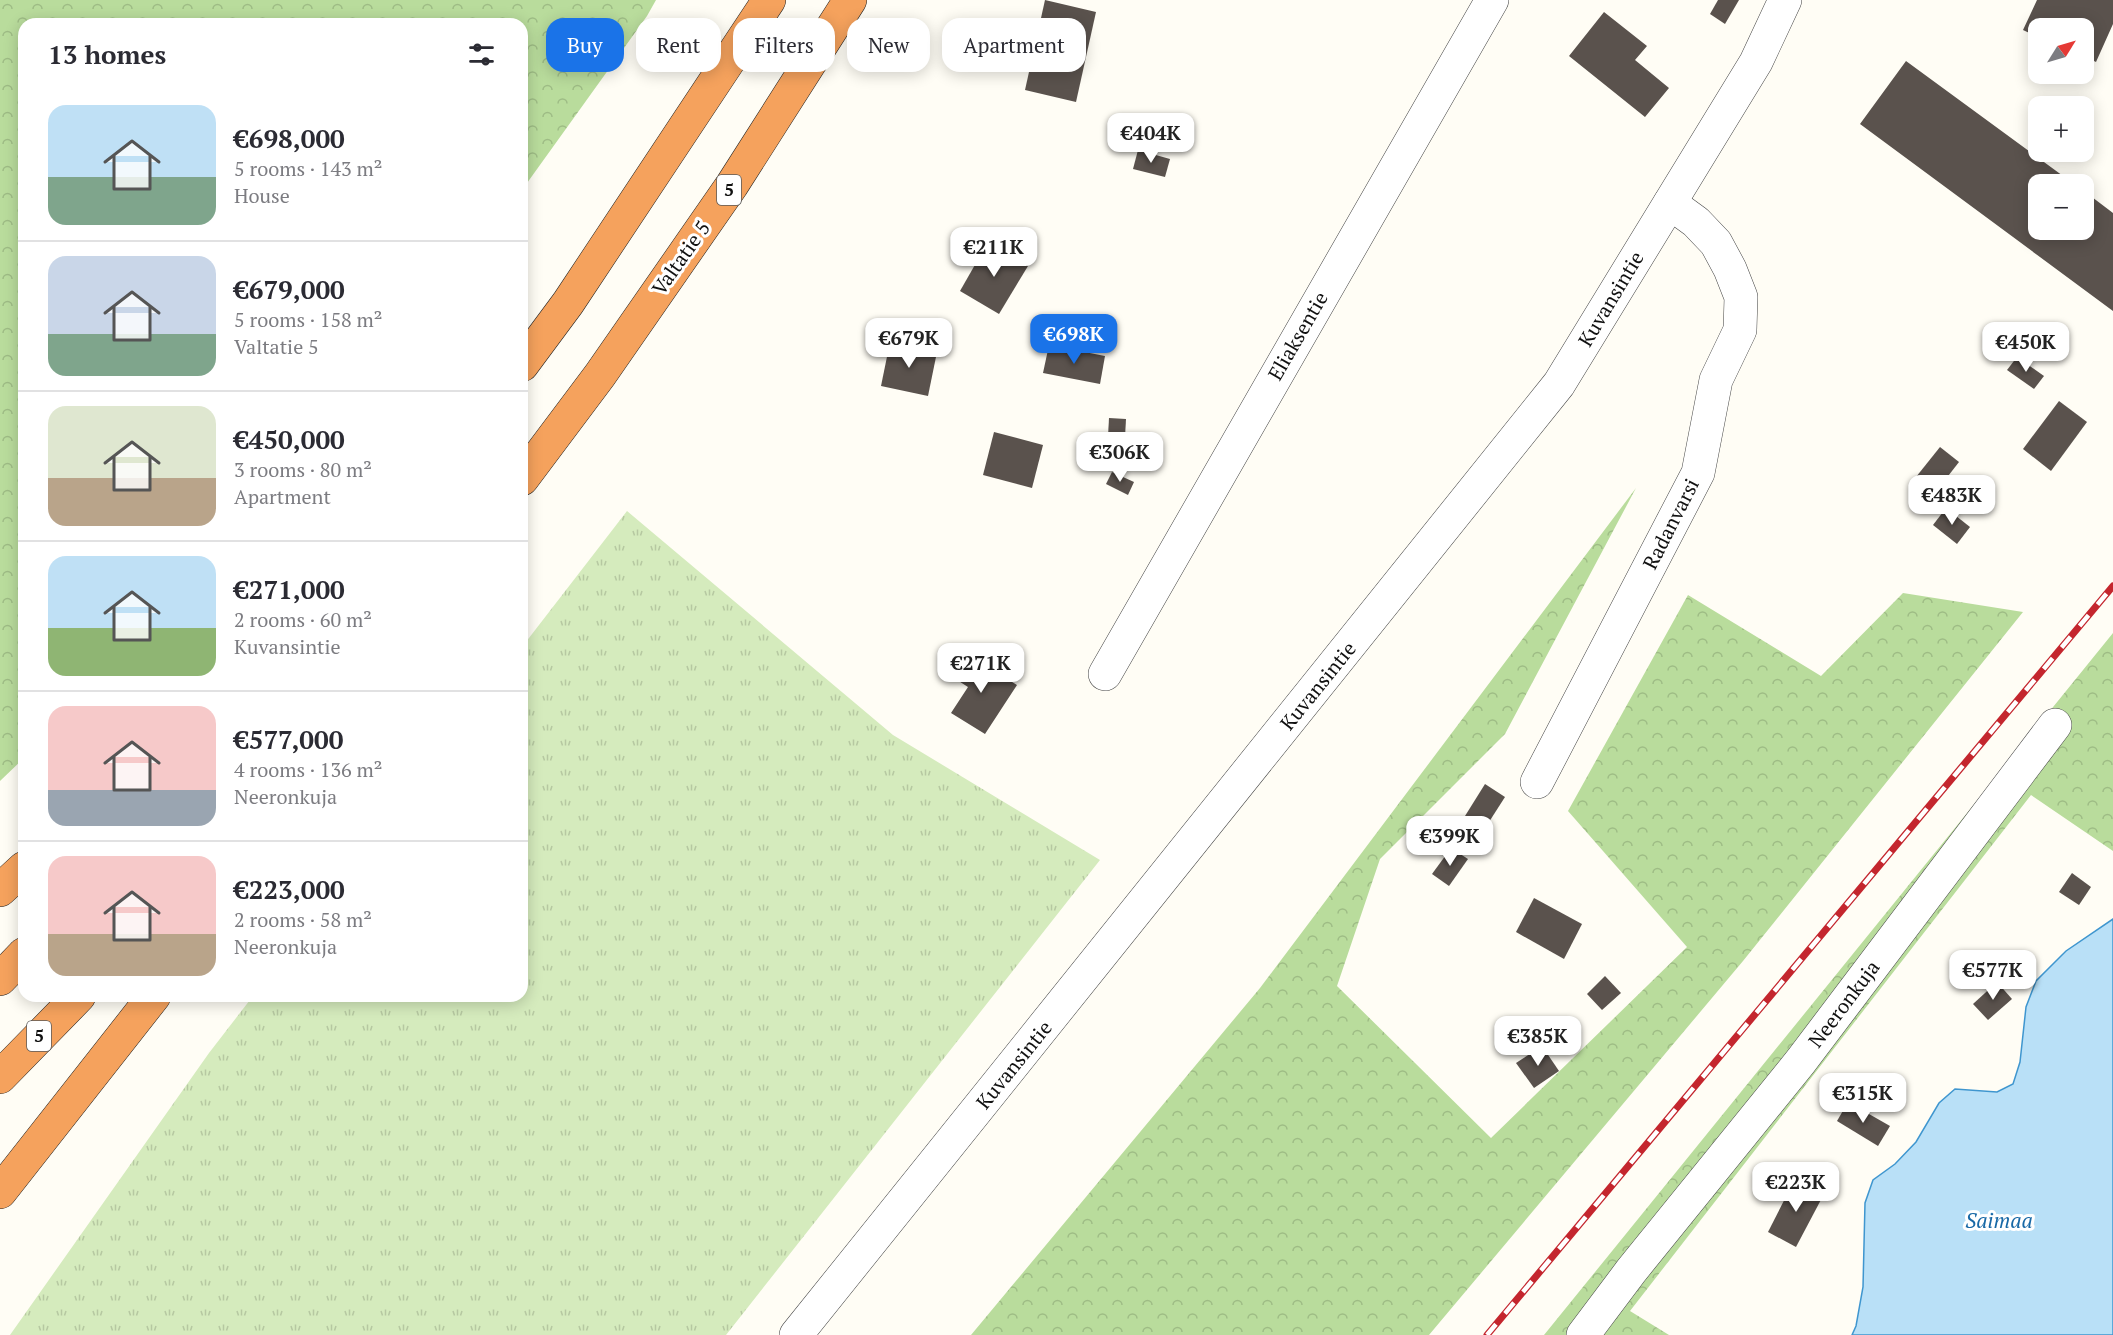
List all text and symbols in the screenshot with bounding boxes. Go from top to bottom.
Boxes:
chip: Buy [546,18,624,72]
chip: Rent [636,18,721,72]
chip: Filters [733,18,835,72]
chip: New [847,18,930,72]
chip: Apartment [942,18,1086,72]
north arrow [2028,18,2094,84]
map controls [2028,18,2094,240]
text: 13 homes [48,37,166,71]
icon: filters [465,38,498,71]
button: + [2028,96,2094,162]
pin: €404K [1109,113,1193,164]
text: €404K [1121,119,1181,146]
text: €698,000 [234,121,345,155]
icon: home [96,129,168,201]
text: 5 rooms · 143 m² [234,155,382,182]
button: − [2028,174,2094,240]
road number: 5 [717,175,741,205]
text: House [234,182,290,209]
street label: Valtatie 5 [645,215,716,300]
pin: €211K [952,227,1036,278]
text: €211K [964,233,1024,260]
street label: Kuvansintie [1572,246,1650,351]
text: €679,000 [234,272,345,306]
icon: home [96,280,168,352]
street label: Eliaksentie [1261,286,1334,385]
text: 5 rooms · 158 m² [234,306,382,333]
pin: €698K [1032,314,1116,365]
pin: €679K [867,318,951,369]
text: €698K [1044,320,1104,347]
pin: €450K [1984,322,2068,373]
text: €679K [879,324,939,351]
text: €450K [1996,328,2056,355]
text: Valtatie 5 [234,333,319,360]
text: €450,000 [234,422,345,456]
icon: home [96,430,168,502]
pin: €306K [1078,432,1162,483]
text: €306K [1090,438,1150,465]
text: 3 rooms · 80 m² [234,456,372,483]
street label: Radanvarsi [1636,474,1705,574]
pin: €483K [1910,475,1994,526]
text: €483K [1922,481,1982,508]
text: Apartment [234,483,331,510]
text: €271,000 [234,572,345,606]
icon: home [96,580,168,652]
text: 2 rooms · 60 m² [234,606,372,633]
text: Kuvansintie [234,633,341,660]
street label: Kuvansintie [1274,636,1362,736]
pin: €271K [939,643,1023,694]
text: €271K [951,649,1011,676]
text: €577,000 [234,722,343,756]
icon: home [96,730,168,802]
text: 4 rooms · 136 m² [234,756,382,783]
text: Neeronkuja [234,783,337,810]
pin: €399K [1408,816,1492,867]
text: €399K [1420,822,1480,849]
text: €223,000 [234,872,345,906]
icon: home [96,880,168,952]
text: 2 rooms · 58 m² [234,906,372,933]
text: Neeronkuja [234,933,337,960]
pin: €577K [1951,950,2035,1001]
street label: Neeronkuja [1802,954,1885,1053]
text: €577K [1963,956,2023,983]
street label: Kuvansintie [970,1015,1058,1115]
pin: €385K [1496,1016,1580,1067]
road number: 5 [27,1021,51,1051]
text: €385K [1508,1022,1568,1049]
pin: €315K [1821,1073,1905,1124]
text: €315K [1833,1079,1893,1106]
pin: €223K [1754,1162,1838,1213]
text: €223K [1766,1168,1826,1195]
water label: Saimaa [1965,1206,2033,1234]

